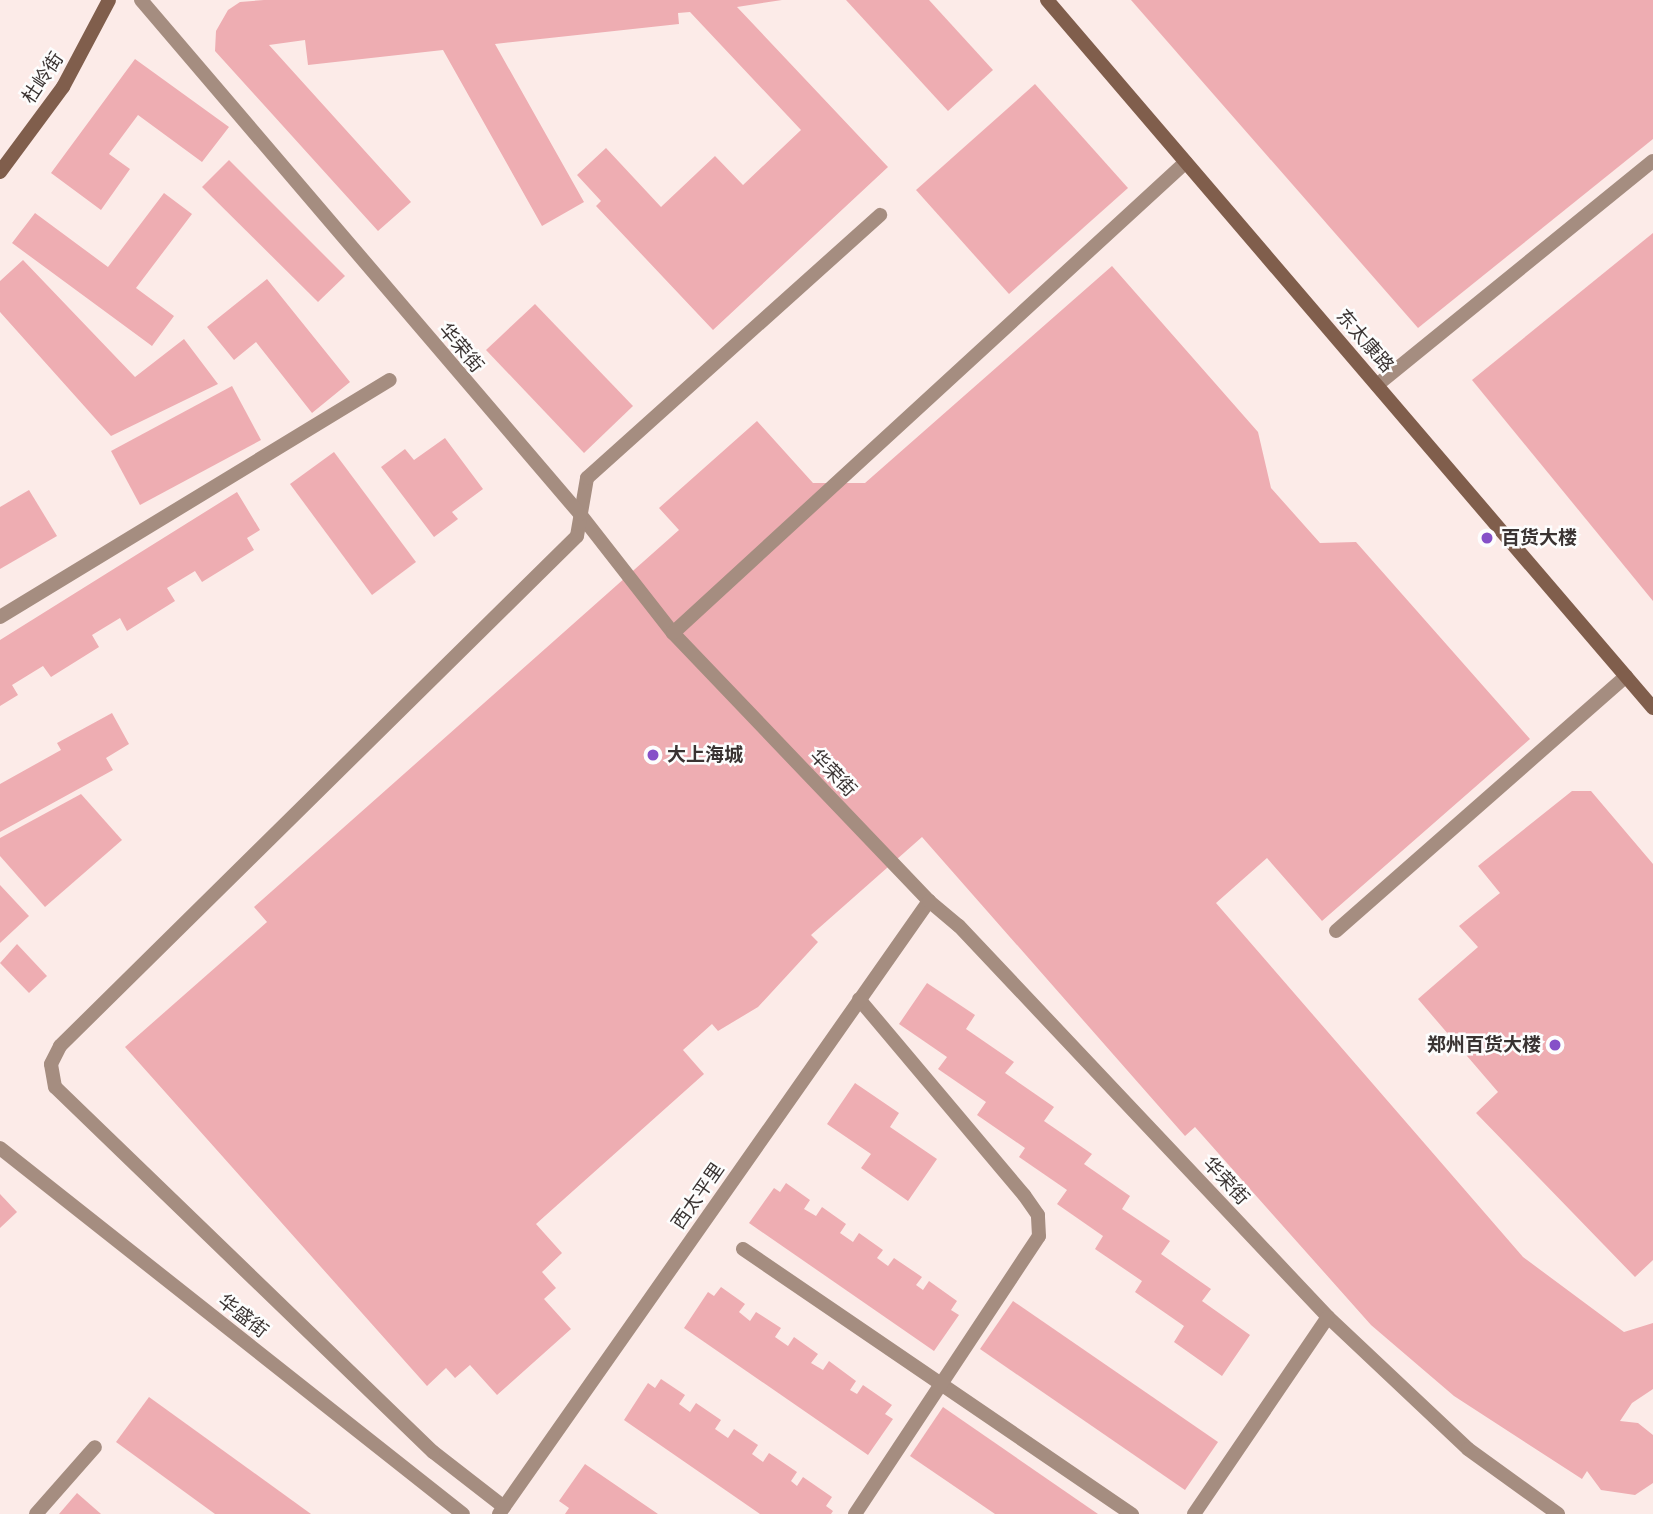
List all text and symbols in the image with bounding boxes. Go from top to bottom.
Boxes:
street label: 杜岭街 [18,48,68,108]
street label: 东太康路 [1331,305,1399,377]
street label: 华荣街 [434,319,488,377]
place label: 百货大楼 [1501,527,1577,549]
marker: 百货大楼 [1479,530,1495,546]
place label: 大上海城 [667,744,743,766]
street label: 华荣街 [805,745,861,801]
marker: 大上海城 [645,747,661,763]
place label: 郑州百货大楼 [1427,1034,1541,1056]
marker: 郑州百货大楼 [1547,1037,1563,1053]
street label: 华荣街 [1198,1152,1254,1210]
street label: 西太平里 [667,1158,729,1234]
street label: 华盛街 [214,1289,272,1343]

